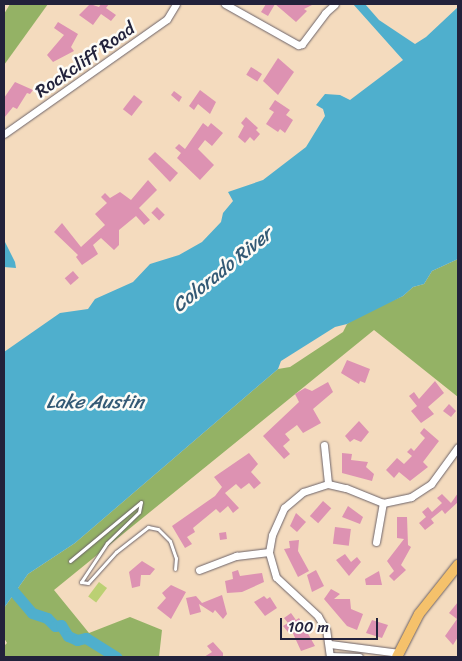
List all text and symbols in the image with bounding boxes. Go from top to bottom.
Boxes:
street label: Rockcliff Road [31,18,139,102]
water label: Colorado River [168,223,276,317]
water label: Lake Austin [46,391,144,413]
scale bar [282,608,380,640]
text: 100 m [288,614,329,640]

